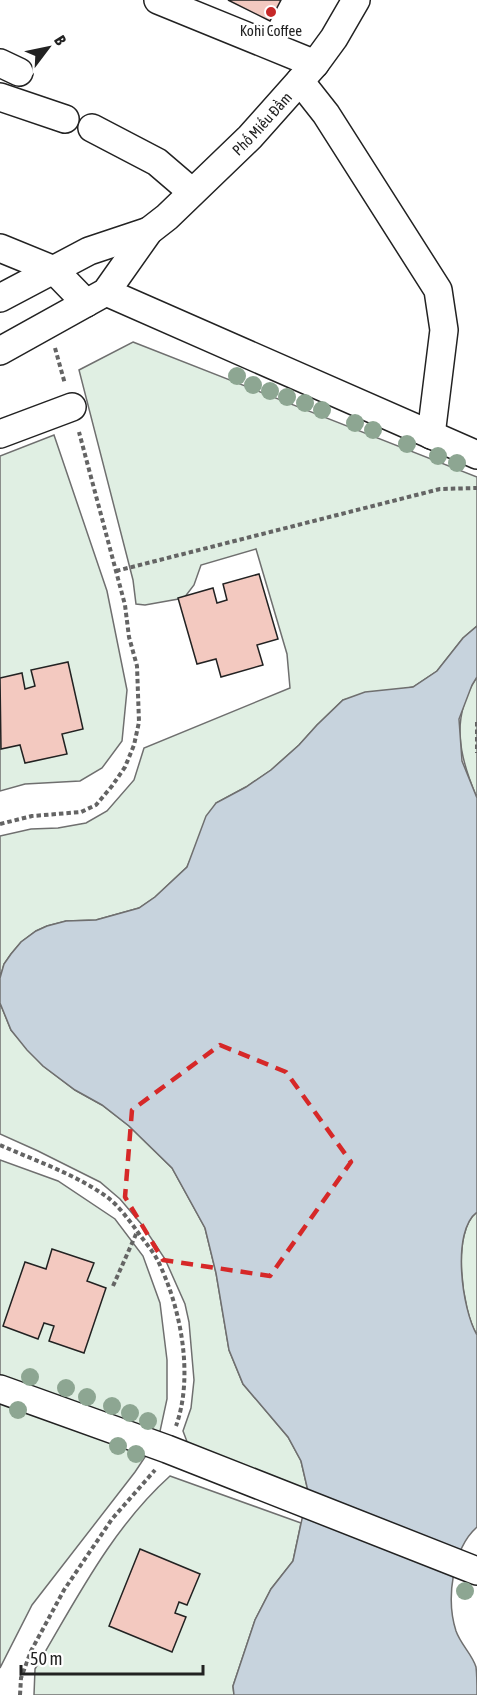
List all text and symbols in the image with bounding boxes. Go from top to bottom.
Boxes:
marker: Kohi Coffee [264,5,278,19]
north arrow [18,18,78,78]
place label: Kohi Coffee [240,22,302,39]
text: B [51,32,71,48]
street label: Phố Miếu Đầm [228,88,295,158]
scale bar [21,1638,202,1676]
text: 50 m [30,1648,62,1669]

